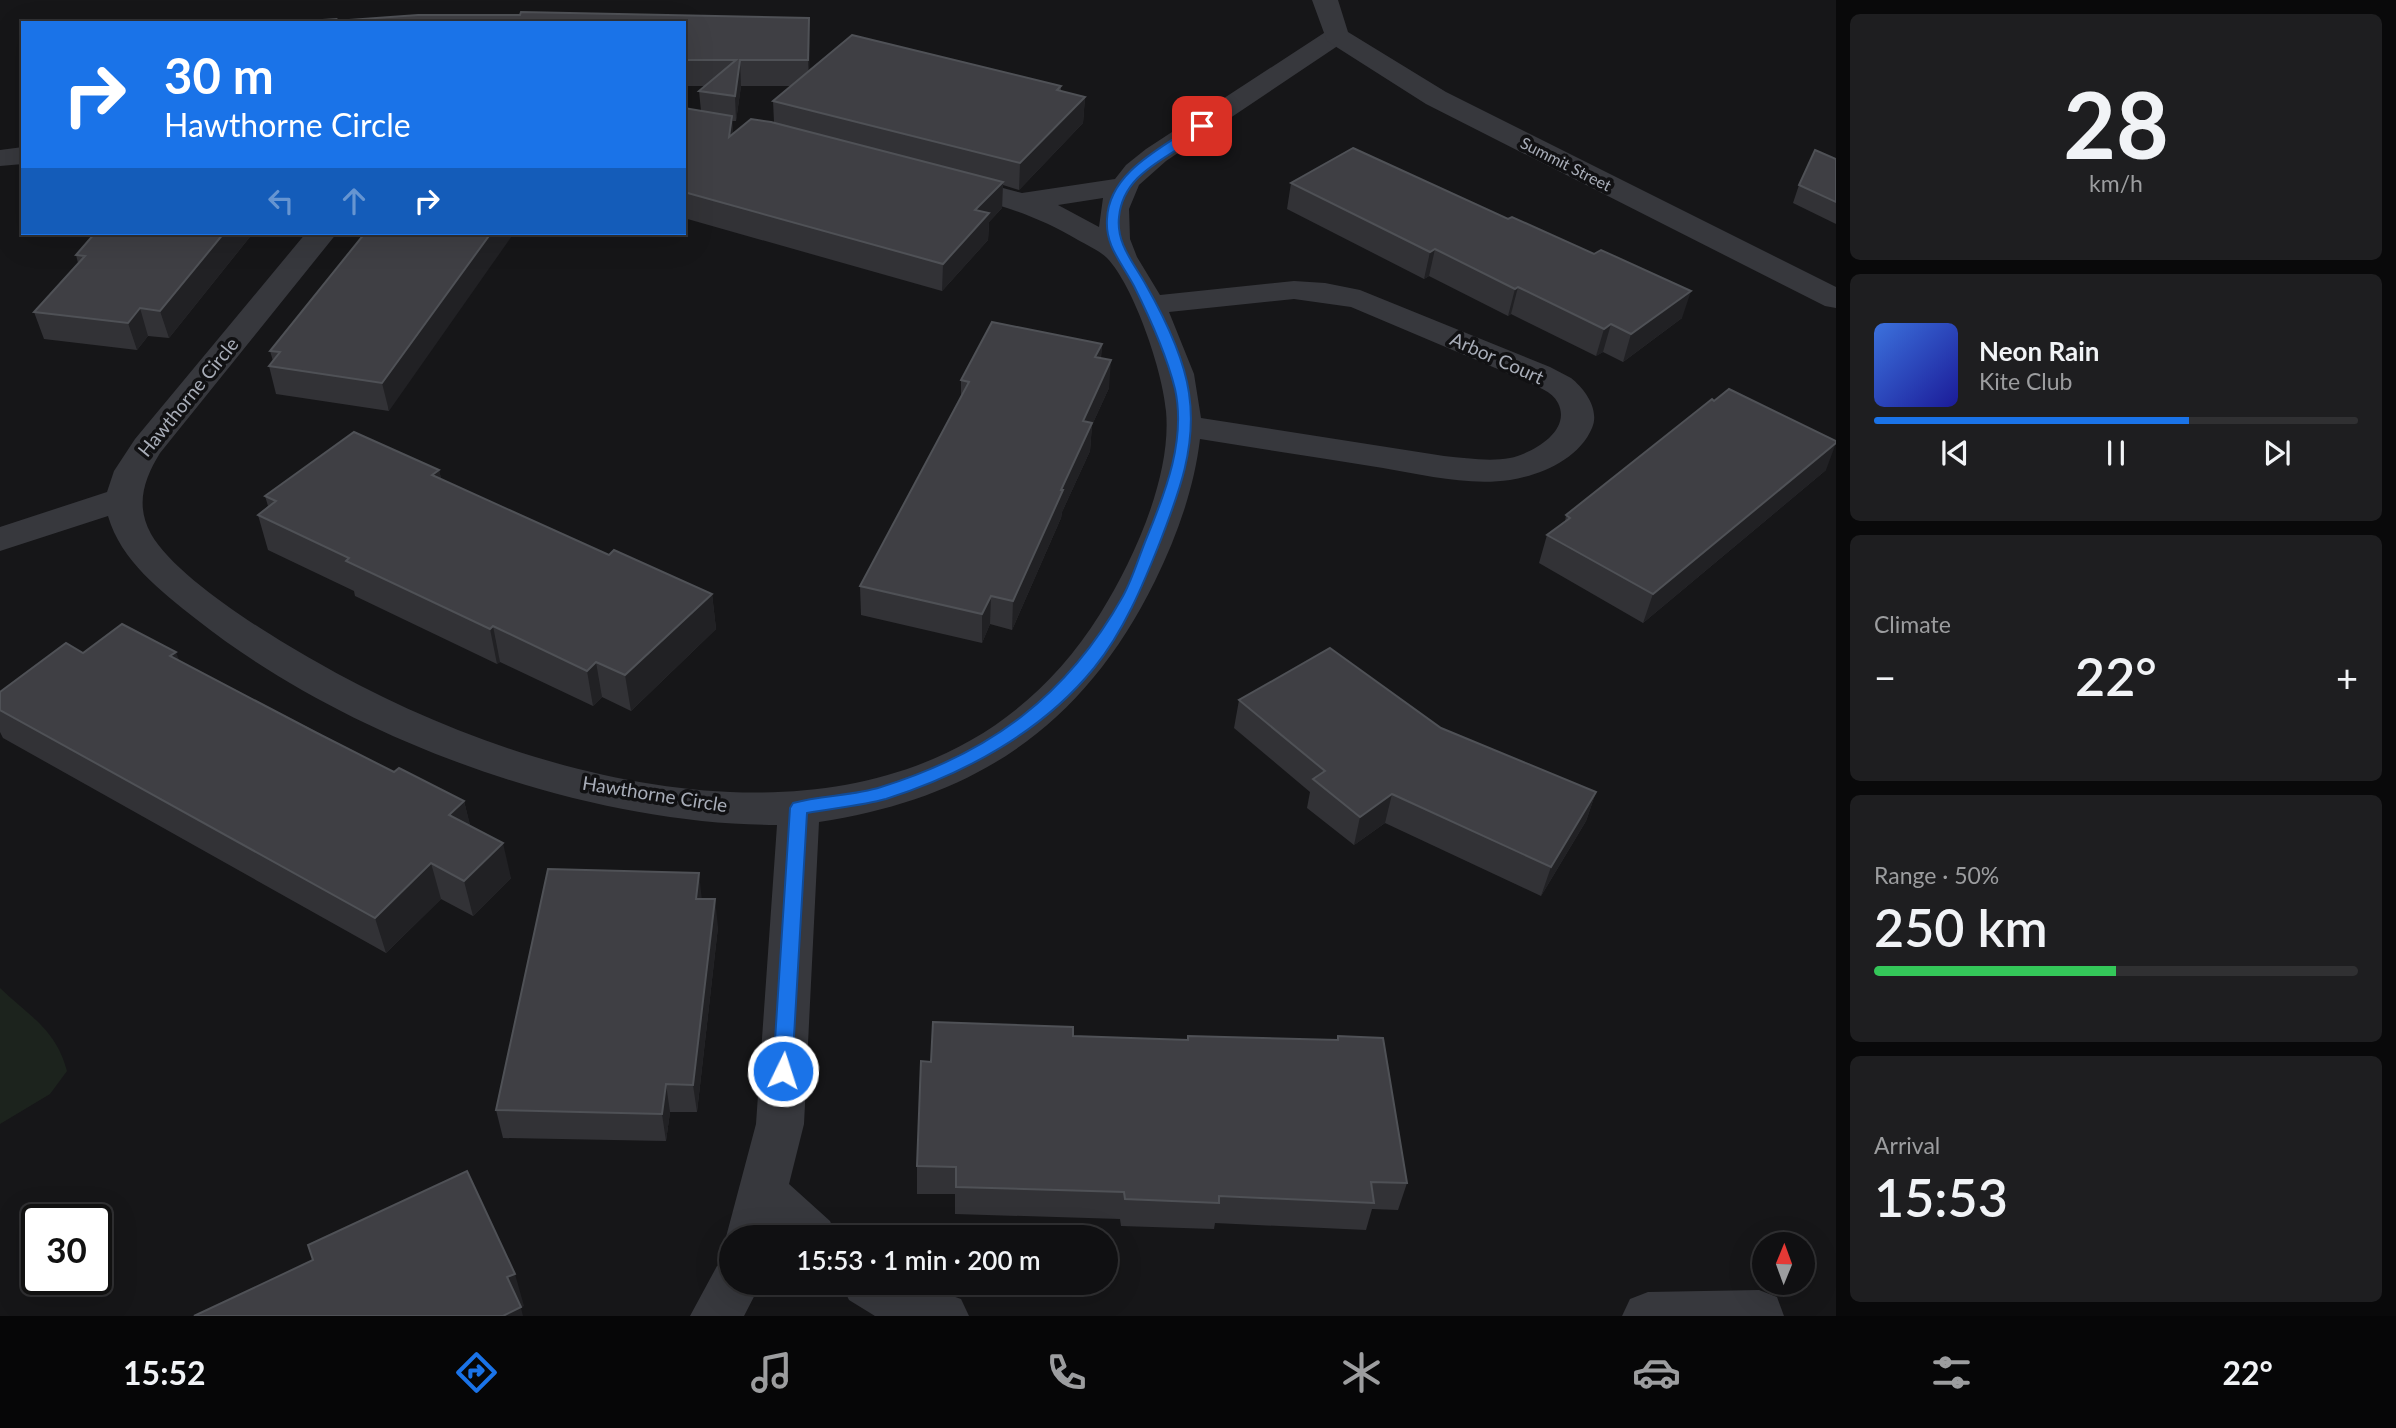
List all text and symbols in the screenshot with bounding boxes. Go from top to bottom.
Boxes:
text: 30 m [164,46,274,104]
icon: right [49,49,140,140]
text: 28 [2063,69,2169,178]
pin [1172,96,1232,156]
text: Hawthorne Circle [164,105,411,144]
icon: arrive [1183,107,1221,145]
street label: Summit Street [1518,132,1615,195]
text: km/h [2089,169,2143,197]
icon: left [262,182,300,220]
icon: ahead [335,182,373,220]
icon: right [408,182,446,220]
street label: Arbor Court [1447,327,1548,388]
street label: Hawthorne Circle [133,333,243,461]
text: Neon Rain [1979,335,2099,367]
text: Kite Club [1979,367,2072,395]
icon: previous [1936,434,1974,472]
icon: pause [2097,434,2135,472]
icon: next [2258,434,2296,472]
text: Climate [1874,610,1951,638]
text: 22° [2075,645,2157,707]
text: − [1874,654,1896,700]
text: + [2336,654,2358,700]
street label: Hawthorne Circle [581,771,729,816]
text: Range · 50% [1874,861,1999,889]
text: 250 km [1874,896,2048,958]
position arrow [746,1034,820,1108]
text: Arrival [1874,1131,1940,1159]
text: 15:53 [1874,1166,2008,1228]
speed limit sign: 30 [21,1204,112,1295]
north arrow [1752,1232,1815,1295]
map controls [1752,1232,1815,1295]
text: 15:53 · 1 min · 200 m [796,1244,1041,1276]
icon: directions [452,1348,501,1397]
icon: music [747,1348,796,1397]
icon: phone [1042,1348,1091,1397]
icon: climate [1337,1348,1386,1397]
icon: car [1632,1348,1681,1397]
icon: filters [1927,1348,1976,1397]
text: 15:52 [123,1353,206,1392]
text: 22° [2222,1353,2273,1392]

